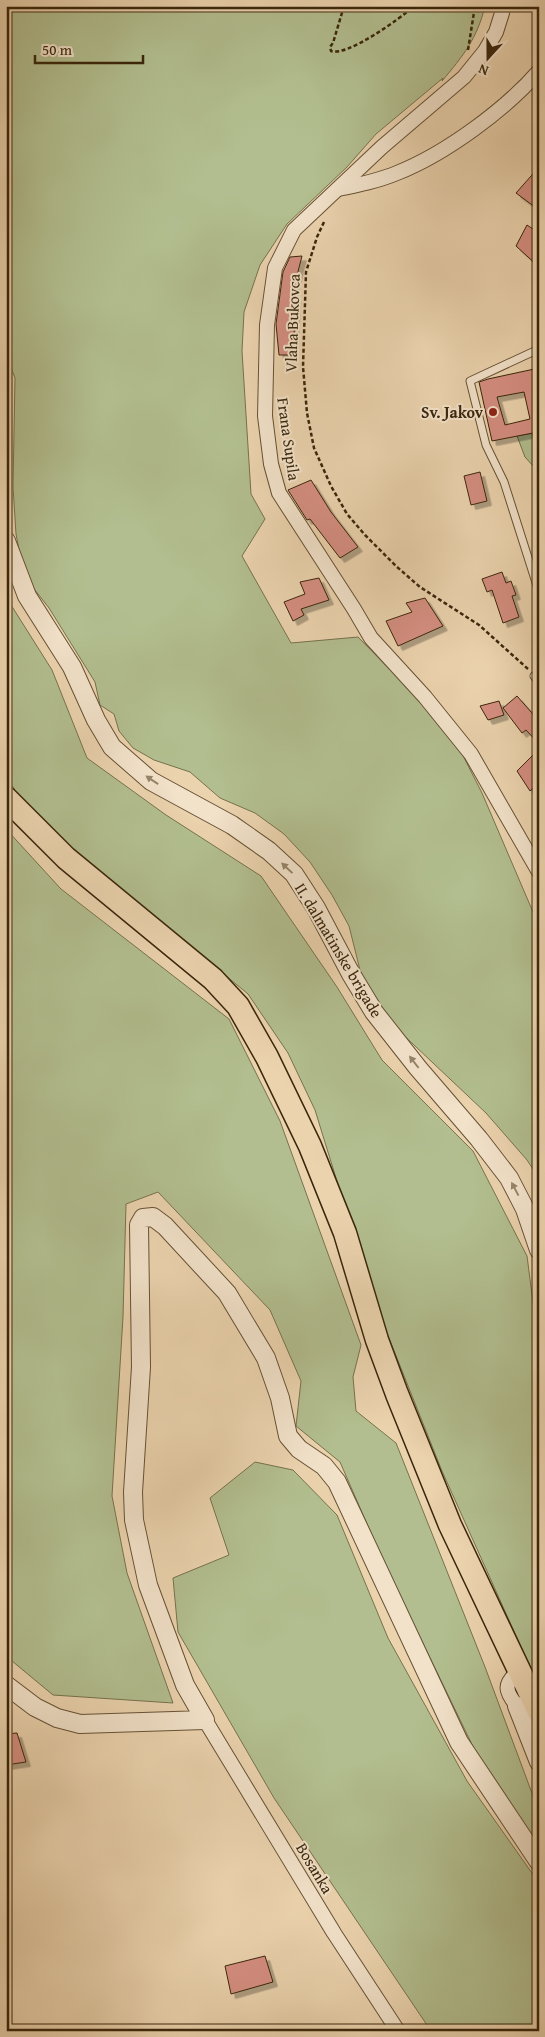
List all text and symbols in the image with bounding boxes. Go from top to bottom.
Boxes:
scale bar [35,32,142,64]
north arrow [462,32,512,82]
text: 50 m [42,39,73,60]
text: N [475,59,491,81]
street label: Vlaha Bukovca [278,273,306,373]
street label: Frana Supila [271,396,307,482]
place label: Sv. Jakov [421,400,484,424]
marker: Sv. Jakov [487,406,499,418]
one-way arrow [145,775,158,785]
one-way arrow [282,862,294,874]
street label: II. dalmatinske brigade [289,878,389,1022]
one-way arrow [408,1056,419,1069]
one-way arrow [511,1182,519,1196]
street label: Bosanka [290,1838,340,1898]

